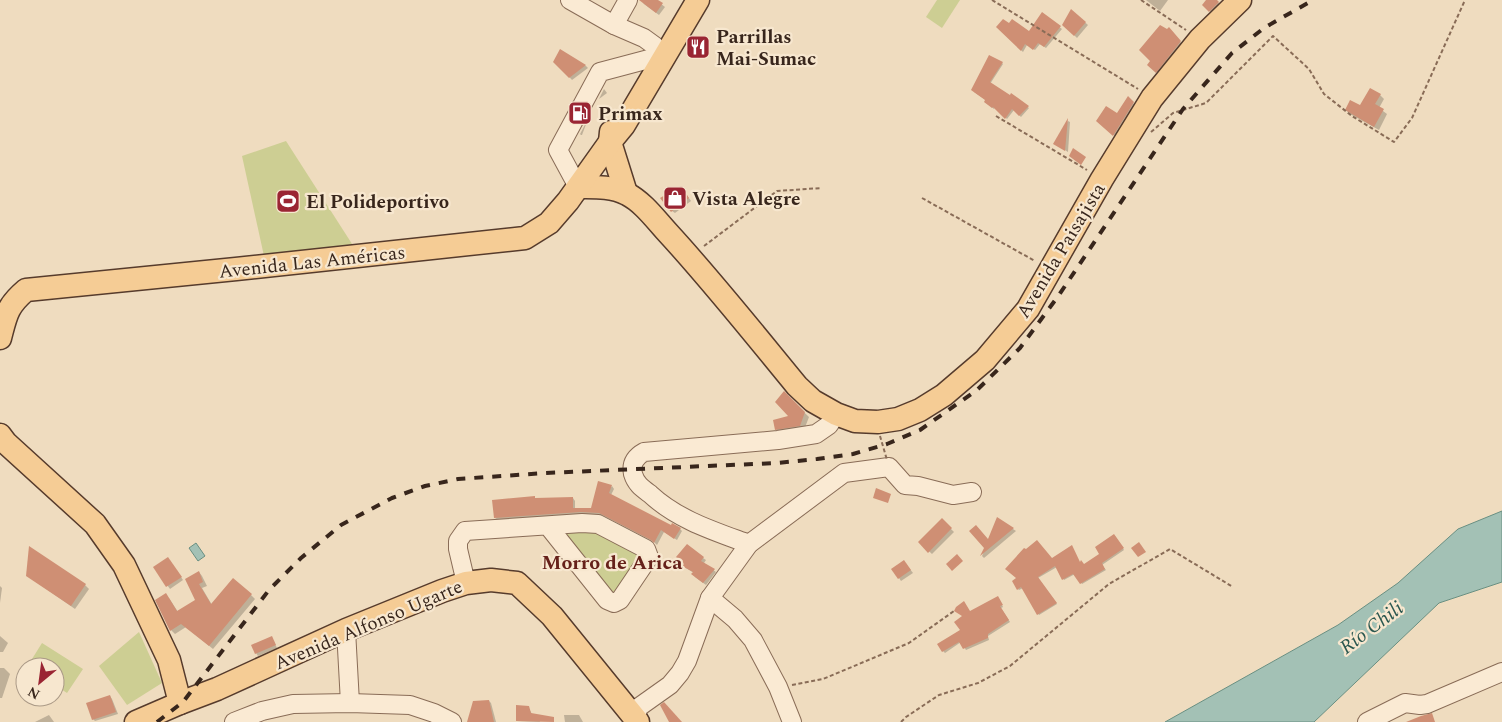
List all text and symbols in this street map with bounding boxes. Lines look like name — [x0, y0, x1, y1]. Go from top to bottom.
place label: Parrillas Mai-Sumac — [716, 23, 816, 74]
restaurant icon: Parrillas Mai-Sumac — [685, 34, 711, 60]
fuel station icon: Primax — [567, 100, 593, 126]
place label: Primax — [598, 100, 663, 129]
street label: Avenida Paisajista — [1009, 177, 1114, 324]
shop icon: Vista Alegre — [662, 185, 688, 211]
place label: Vista Alegre — [692, 185, 801, 214]
sports icon: El Polideportivo — [275, 188, 301, 214]
place label: El Polideportivo — [306, 188, 449, 217]
street label: Avenida Las Américas — [217, 238, 407, 287]
district label: Morro de Arica — [542, 548, 683, 578]
street label: Avenida Alfonso Ugarte — [270, 573, 467, 678]
water label: Río Chili — [1333, 594, 1410, 662]
north arrow — [15, 657, 65, 707]
text: N — [24, 681, 44, 705]

